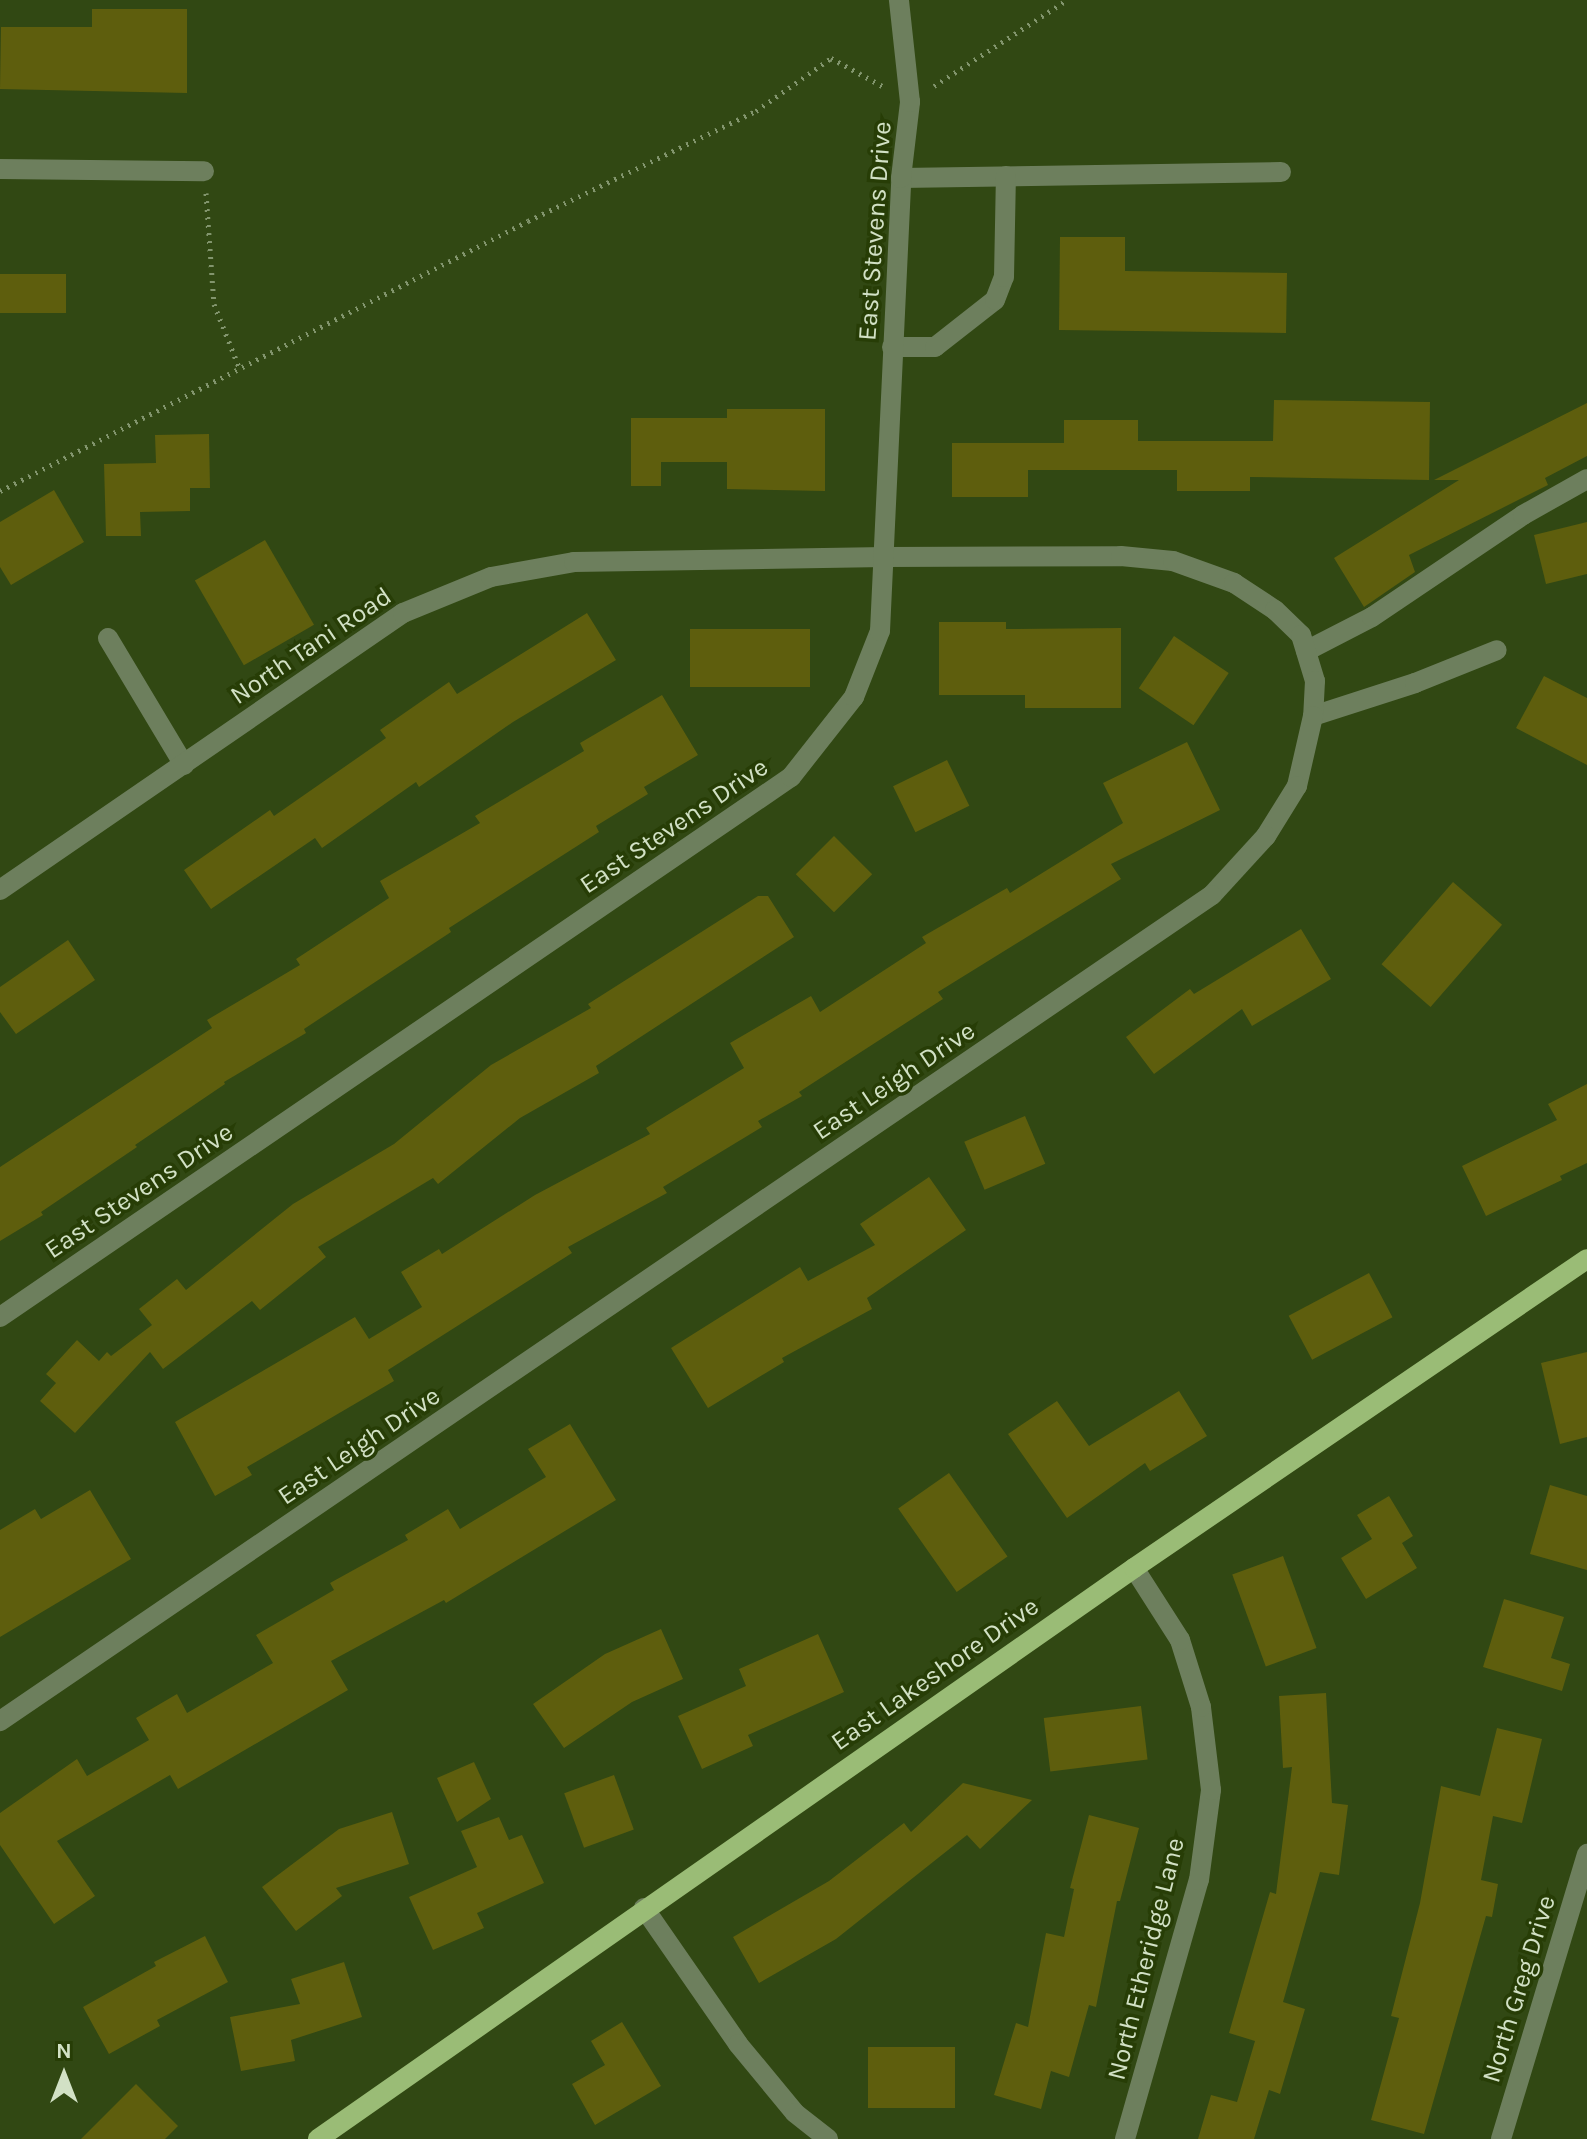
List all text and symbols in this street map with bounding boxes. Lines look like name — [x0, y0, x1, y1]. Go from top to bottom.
street label: East Stevens Drive — [852, 120, 898, 342]
street label: North Tani Road — [225, 581, 397, 711]
street label: East Stevens Drive — [574, 752, 774, 900]
street label: East Leigh Drive — [807, 1015, 981, 1147]
street label: East Stevens Drive — [39, 1117, 239, 1265]
street label: East Leigh Drive — [272, 1380, 446, 1512]
street label: East Lakeshore Drive — [825, 1591, 1045, 1757]
street label: North Etheridge Lane — [1101, 1835, 1191, 2083]
street label: North Greg Drive — [1476, 1892, 1562, 2086]
north arrow — [24, 2035, 104, 2115]
text: N — [56, 2038, 72, 2064]

